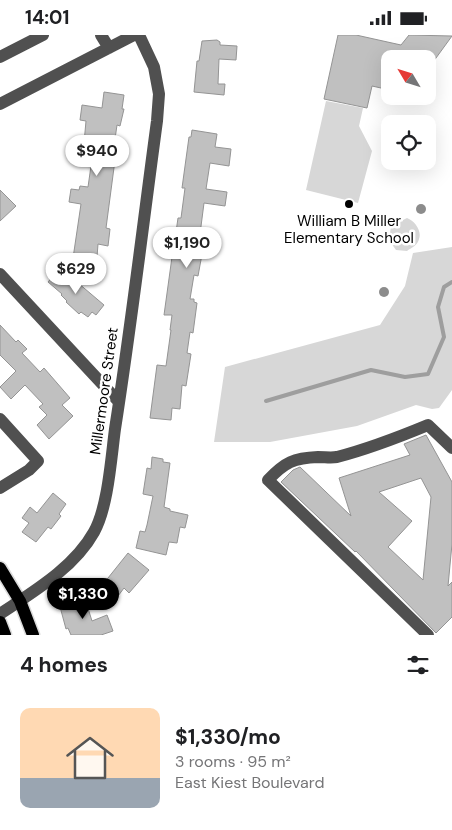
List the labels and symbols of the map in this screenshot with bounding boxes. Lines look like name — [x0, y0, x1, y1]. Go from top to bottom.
north arrow — [381, 50, 436, 105]
pin: $940 — [67, 135, 127, 177]
marker: William B Miller Elementary School — [343, 198, 355, 210]
place label: William B Miller Elementary School — [284, 211, 414, 248]
pin: $1,190 — [146, 227, 228, 269]
pin: $629 — [46, 253, 106, 295]
street label: Millermoore Street — [85, 326, 123, 456]
pin: $1,330 — [42, 577, 124, 620]

